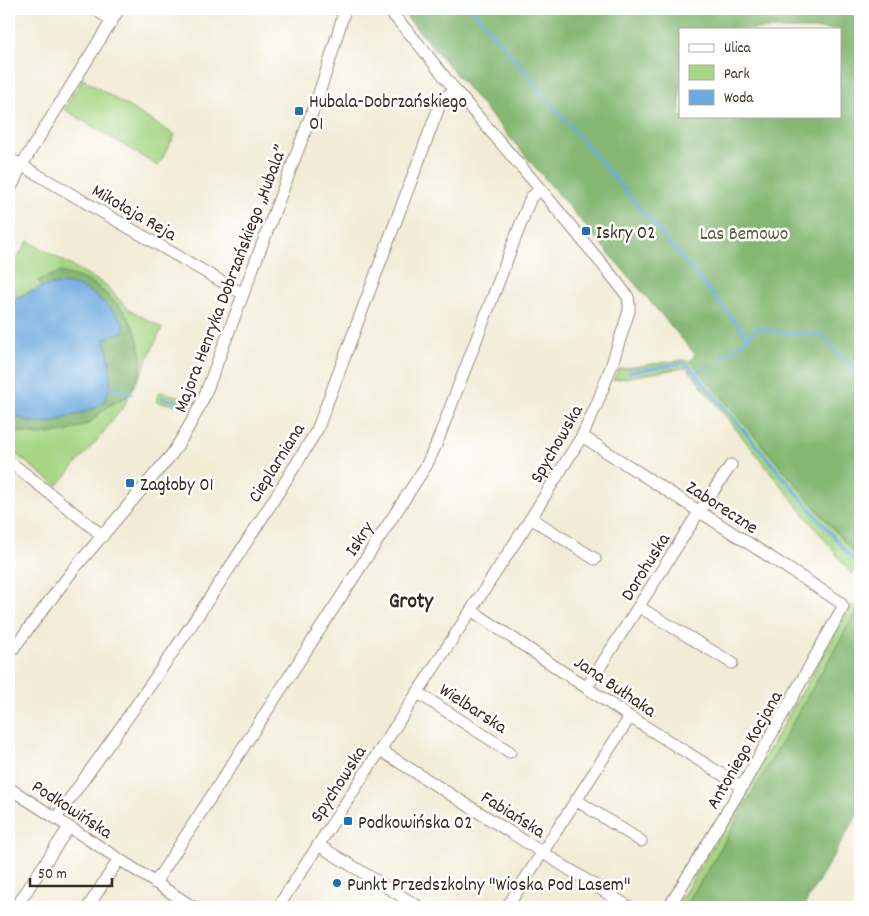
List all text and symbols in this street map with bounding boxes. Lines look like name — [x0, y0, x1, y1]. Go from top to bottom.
legend — [679, 28, 842, 118]
text: Ulica — [724, 38, 752, 60]
text: Park — [724, 64, 750, 86]
text: Woda — [724, 88, 754, 110]
place label: Hubala-Dobrzańskiego 01 — [309, 90, 467, 139]
marker: Hubala-Dobrzańskiego 01 — [293, 105, 305, 117]
street label: Majora Henryka Dobrzańskiego „Hubala” — [169, 141, 296, 417]
street label: Mikołaja Reja — [86, 179, 182, 250]
place label: Iskry 02 — [596, 221, 655, 248]
park label: Las Bemowo — [700, 222, 788, 249]
marker: Iskry 02 — [580, 225, 592, 237]
street label: Spychowska — [525, 400, 592, 489]
street label: Cieplarniana — [243, 418, 314, 509]
place label: Zagłoby 01 — [140, 473, 214, 500]
street label: Zaboreczne — [680, 475, 763, 542]
marker: Zagłoby 01 — [124, 477, 136, 489]
street label: Iskry — [340, 517, 382, 563]
street label: Dorohuska — [616, 528, 679, 607]
district label: Groty — [389, 588, 434, 618]
street label: Jana Bułhaka — [567, 650, 662, 726]
street label: Wielbarska — [433, 678, 512, 743]
street label: Antoniego Kocjana — [701, 686, 791, 815]
street label: Spychowska — [305, 740, 375, 829]
street label: Podkowińska — [25, 775, 118, 848]
street label: Fabiańska — [475, 786, 551, 847]
place label: Podkowińska 02 — [358, 811, 472, 838]
marker: Podkowińska 02 — [342, 815, 354, 827]
scale bar — [30, 856, 112, 888]
text: 50 m — [38, 864, 67, 886]
place label: Punkt Przedszkolny "Wioska Pod Lasem" — [347, 873, 631, 900]
marker: Punkt Przedszkolny "Wioska Pod Lasem" — [331, 877, 343, 889]

